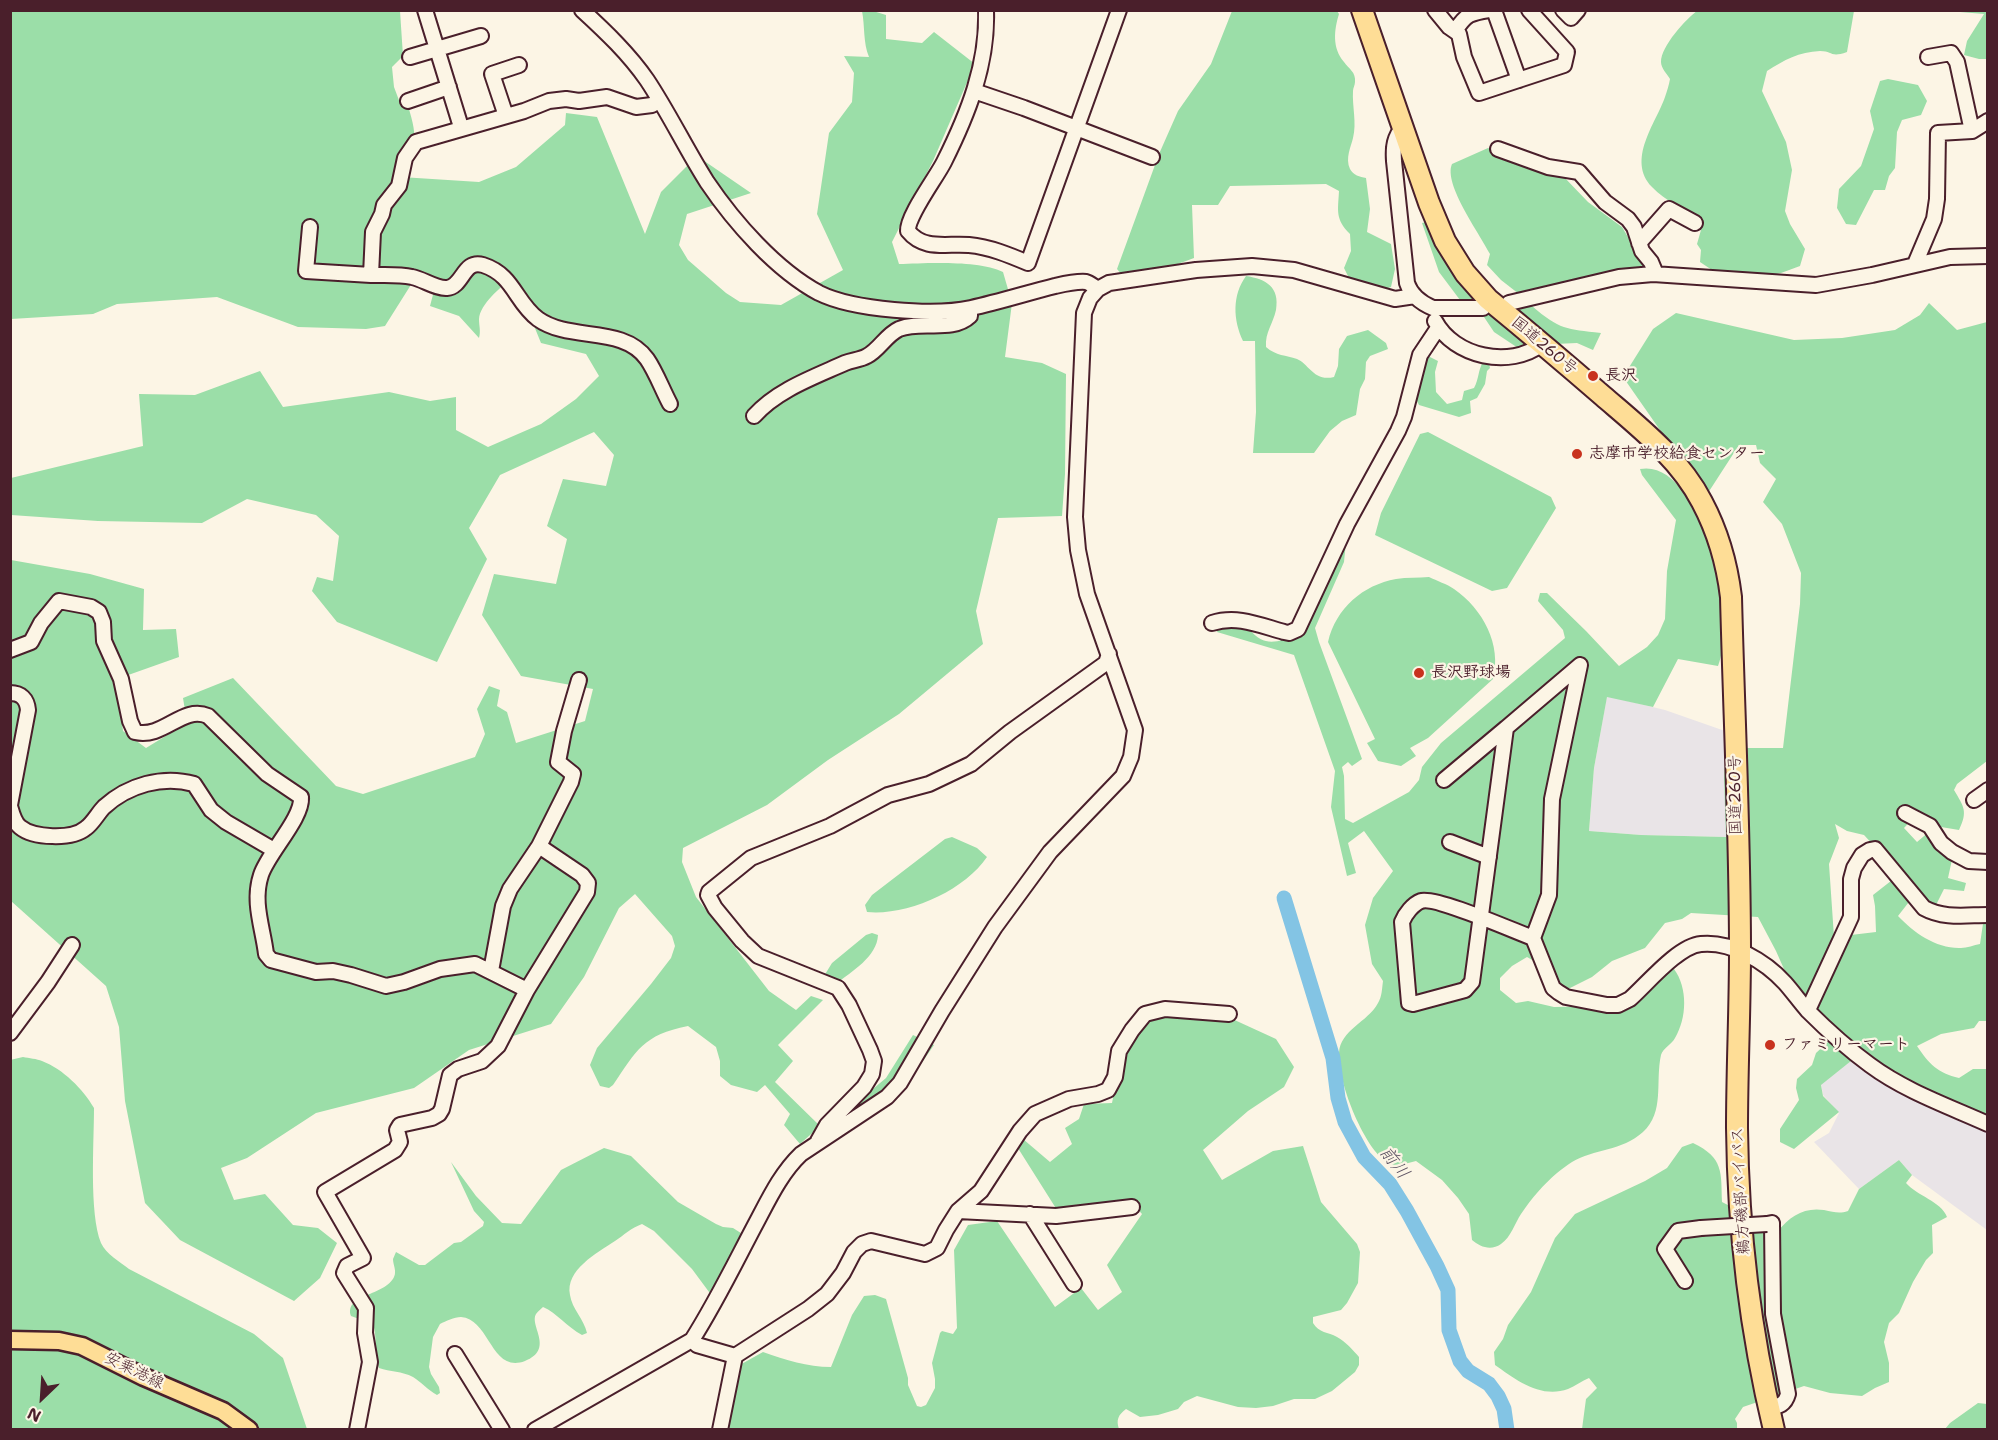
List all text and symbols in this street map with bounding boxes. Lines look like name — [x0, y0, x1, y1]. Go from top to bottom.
street label: 国道260号 — [1507, 313, 1581, 379]
place label: 長沢 — [1605, 366, 1637, 386]
marker: 長沢 — [1586, 369, 1600, 383]
place label: 志摩市学校給食センター — [1589, 444, 1765, 464]
marker: 志摩市学校給食センター — [1570, 447, 1584, 461]
place label: 長沢野球場 — [1431, 663, 1511, 683]
marker: 長沢野球場 — [1412, 666, 1426, 680]
street label: 国道260号 — [1726, 755, 1746, 835]
place label: ファミリーマート — [1782, 1035, 1910, 1055]
marker: ファミリーマート — [1763, 1038, 1777, 1052]
street label: 鵜方磯部バイパス — [1728, 1127, 1754, 1255]
water label: 前川 — [1374, 1142, 1414, 1184]
street label: 安乗港線 — [101, 1348, 167, 1394]
north arrow — [12, 1368, 72, 1428]
text: N — [24, 1403, 44, 1427]

